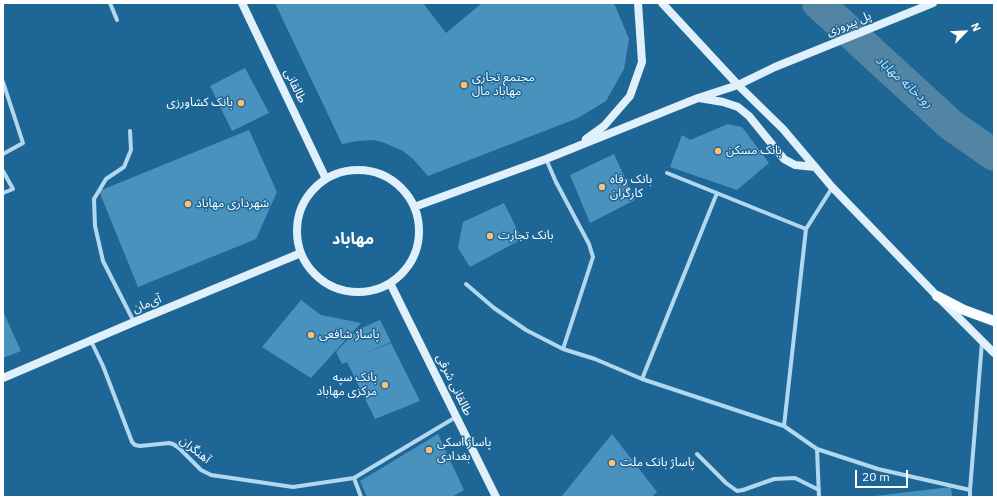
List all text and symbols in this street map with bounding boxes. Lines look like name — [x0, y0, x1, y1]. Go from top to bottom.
street label: پل پیروزی — [825, 9, 873, 39]
north arrow — [945, 12, 985, 52]
text: N — [968, 21, 984, 34]
water label: رودخانه مهاباد — [872, 52, 936, 112]
street label: طالقانی — [281, 67, 309, 105]
place label: مجتمع تجاری مهاباد مال — [472, 71, 535, 99]
marker: مجتمع تجاری مهاباد مال — [459, 80, 469, 90]
place label: بانک کشاورزی — [167, 96, 233, 110]
marker: بانک کشاورزی — [236, 98, 246, 108]
place label: بانک مسکن — [726, 144, 782, 158]
marker: بانک مسکن — [713, 146, 723, 156]
place label: بانک رفاه کارگران — [610, 173, 652, 201]
marker: بانک رفاه کارگران — [597, 182, 607, 192]
place label: شهرداری مهاباد — [196, 197, 269, 211]
marker: شهرداری مهاباد — [183, 199, 193, 209]
district label: مهاباد — [332, 229, 374, 249]
place label: بانک تجارت — [498, 229, 554, 243]
marker: بانک تجارت — [485, 231, 495, 241]
street label: آی‌مان — [130, 292, 164, 316]
place label: پاساژ شافعی — [319, 328, 380, 342]
marker: پاساژ شافعی — [306, 330, 316, 340]
street label: طالقانی شرقی — [433, 352, 475, 418]
place label: بانک سپه مرکزی مهاباد — [316, 371, 377, 399]
marker: بانک سپه مرکزی مهاباد — [380, 380, 390, 390]
street label: آهنگران — [177, 433, 213, 467]
place label: پاساژ اسکی بغدادی — [437, 436, 491, 464]
marker: پاساژ اسکی بغدادی — [424, 445, 434, 455]
place label: پاساژ بانک ملت — [620, 456, 695, 470]
marker: پاساژ بانک ملت — [607, 458, 617, 468]
scale bar — [857, 462, 910, 488]
text: 20 m — [862, 469, 890, 484]

